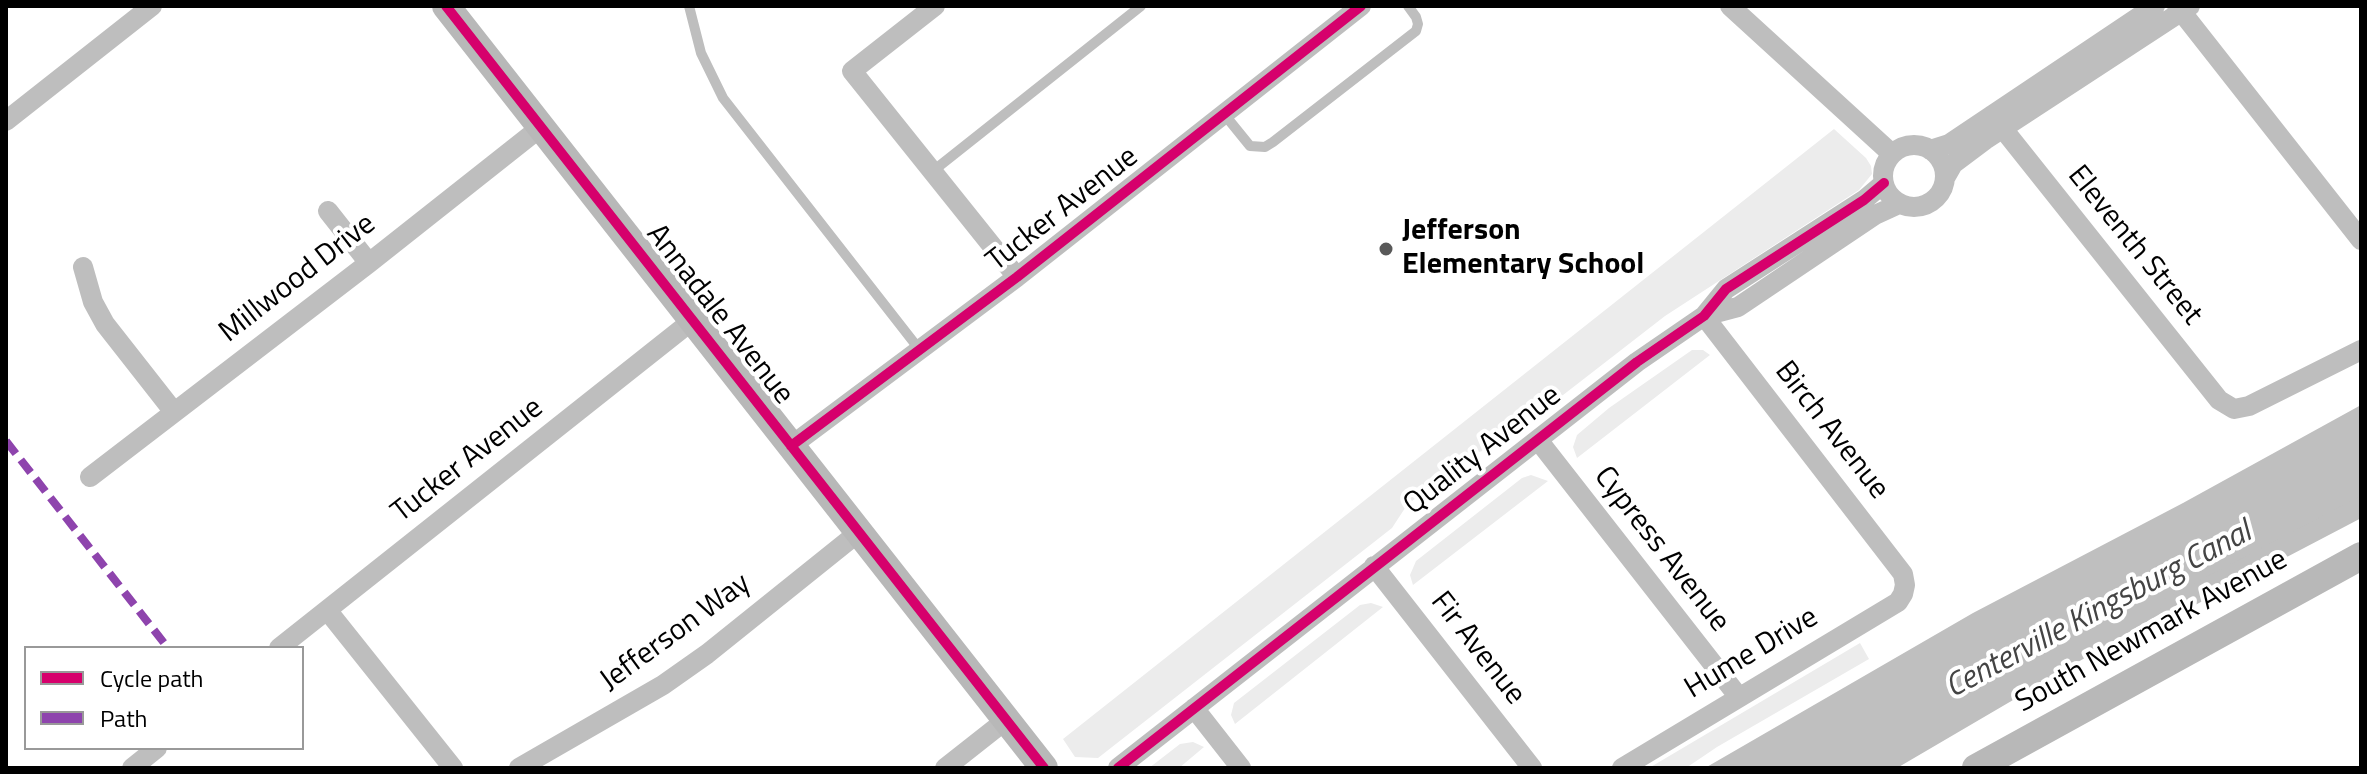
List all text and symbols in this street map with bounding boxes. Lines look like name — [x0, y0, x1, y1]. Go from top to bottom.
street label: Tucker Avenue — [980, 140, 1146, 280]
street label: Eleventh Street — [2059, 159, 2209, 333]
street label: Millwood Drive — [213, 207, 383, 351]
place label: Jefferson Elementary School — [1402, 214, 1644, 284]
street label: Annadale Avenue — [638, 218, 800, 412]
marker: Jefferson Elementary School — [1377, 240, 1395, 258]
street label: Birch Avenue — [1766, 355, 1896, 507]
street label: Quality Avenue — [1397, 378, 1569, 524]
street label: Tucker Avenue — [385, 391, 551, 531]
street label: Cypress Avenue — [1585, 460, 1737, 640]
water label: Centerville Kingsburg Canal — [1940, 514, 2258, 708]
street label: South Newmark Avenue — [2010, 542, 2294, 722]
street label: Jefferson Way — [594, 566, 758, 700]
street label: Fir Avenue — [1422, 585, 1532, 713]
street label: Hume Drive — [1679, 600, 1825, 708]
legend — [24, 646, 304, 750]
text: Cycle path — [100, 660, 203, 696]
text: Path — [100, 700, 147, 736]

